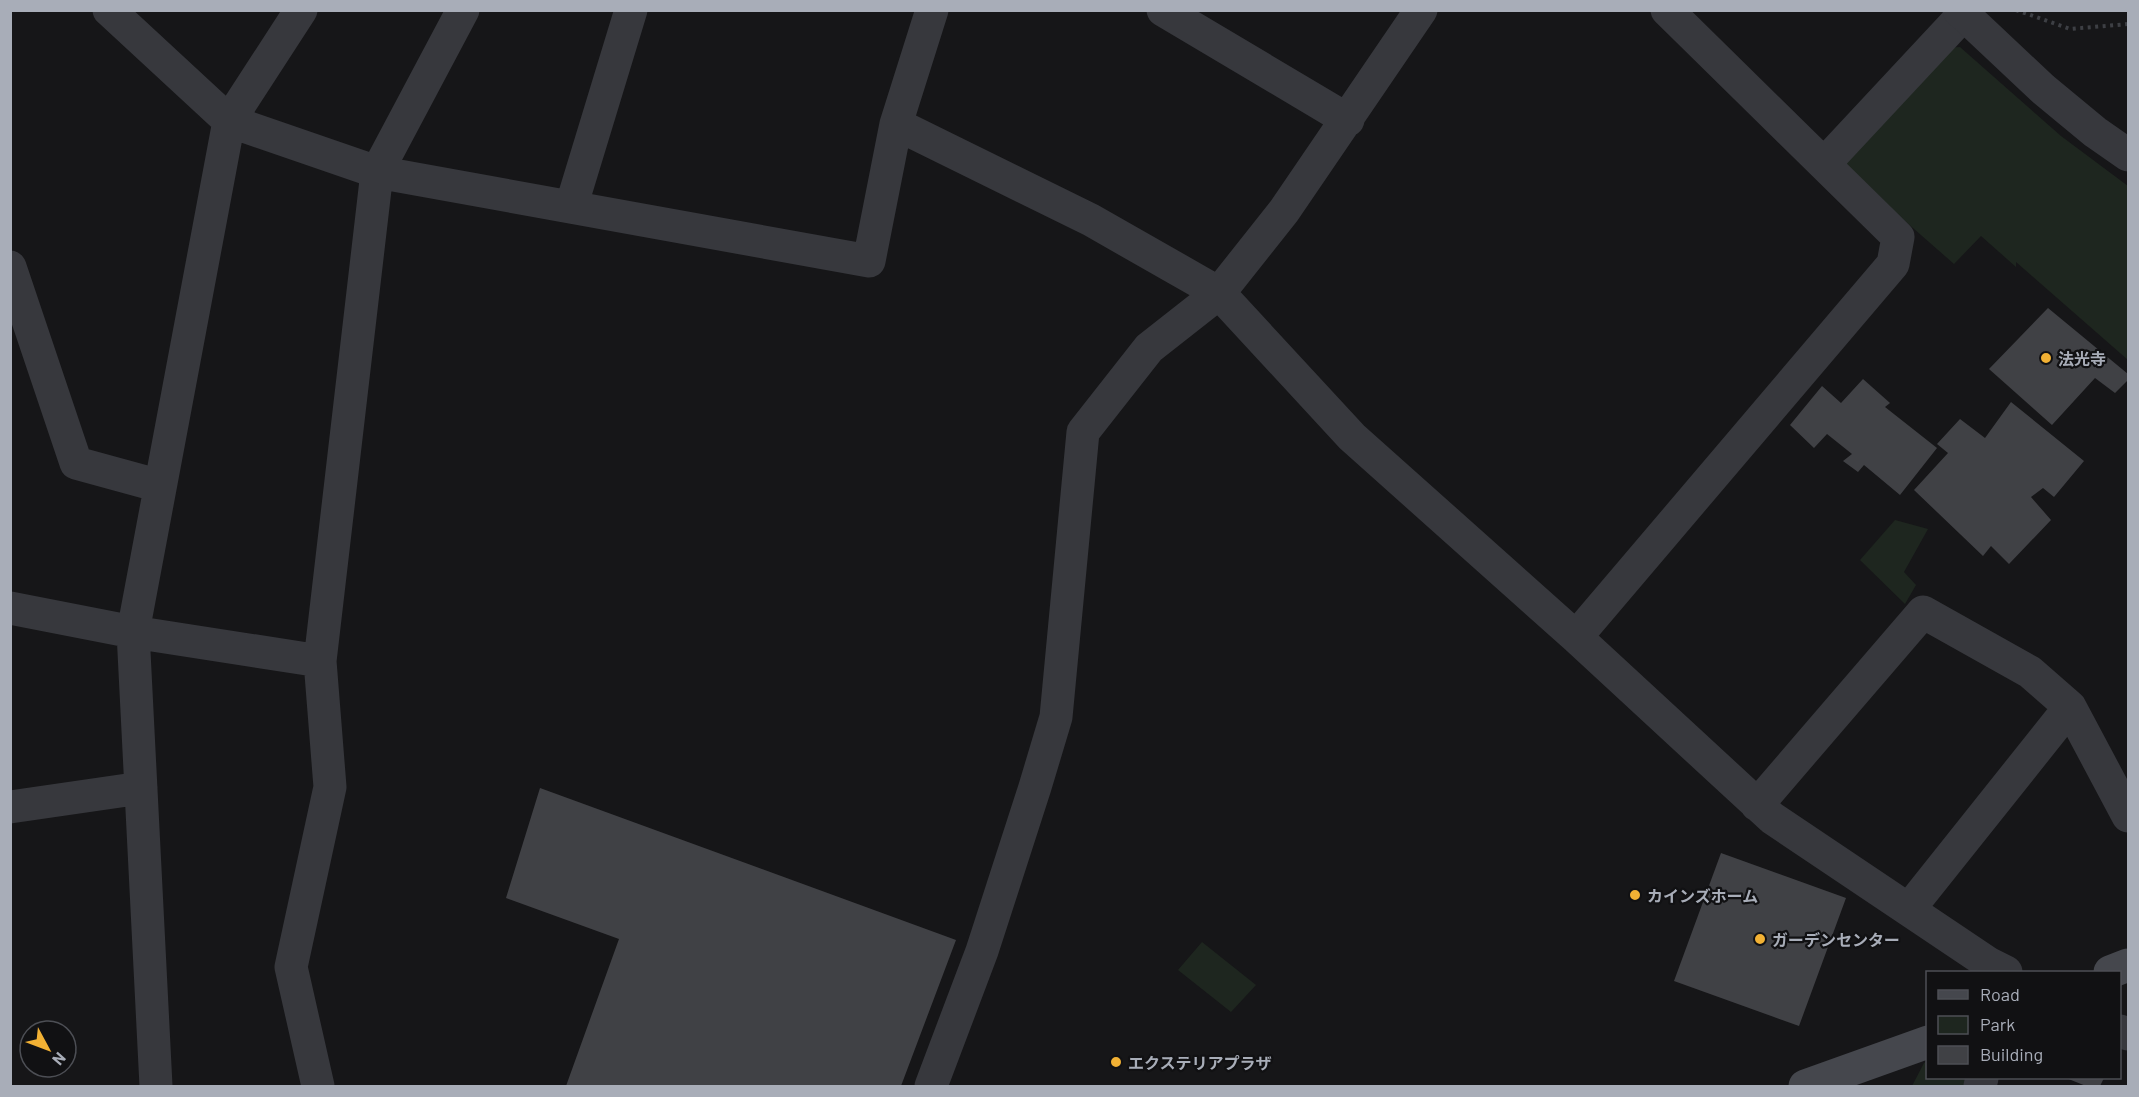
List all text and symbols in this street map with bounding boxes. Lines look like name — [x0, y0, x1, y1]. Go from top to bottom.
place label: 法光寺 — [2058, 349, 2106, 368]
marker: 法光寺 — [2039, 351, 2053, 365]
place label: カインズホーム — [1647, 886, 1758, 905]
marker: カインズホーム — [1628, 888, 1642, 902]
place label: ガーデンセンター — [1772, 930, 1900, 949]
marker: ガーデンセンター — [1753, 932, 1767, 946]
legend — [1926, 971, 2121, 1079]
text: Road — [1980, 983, 2020, 1005]
text: Park — [1980, 1013, 2015, 1035]
north arrow — [18, 1019, 78, 1079]
text: Building — [1980, 1043, 2043, 1065]
text: N — [49, 1049, 70, 1069]
place label: エクステリアプラザ — [1128, 1053, 1272, 1072]
marker: エクステリアプラザ — [1109, 1055, 1123, 1069]

